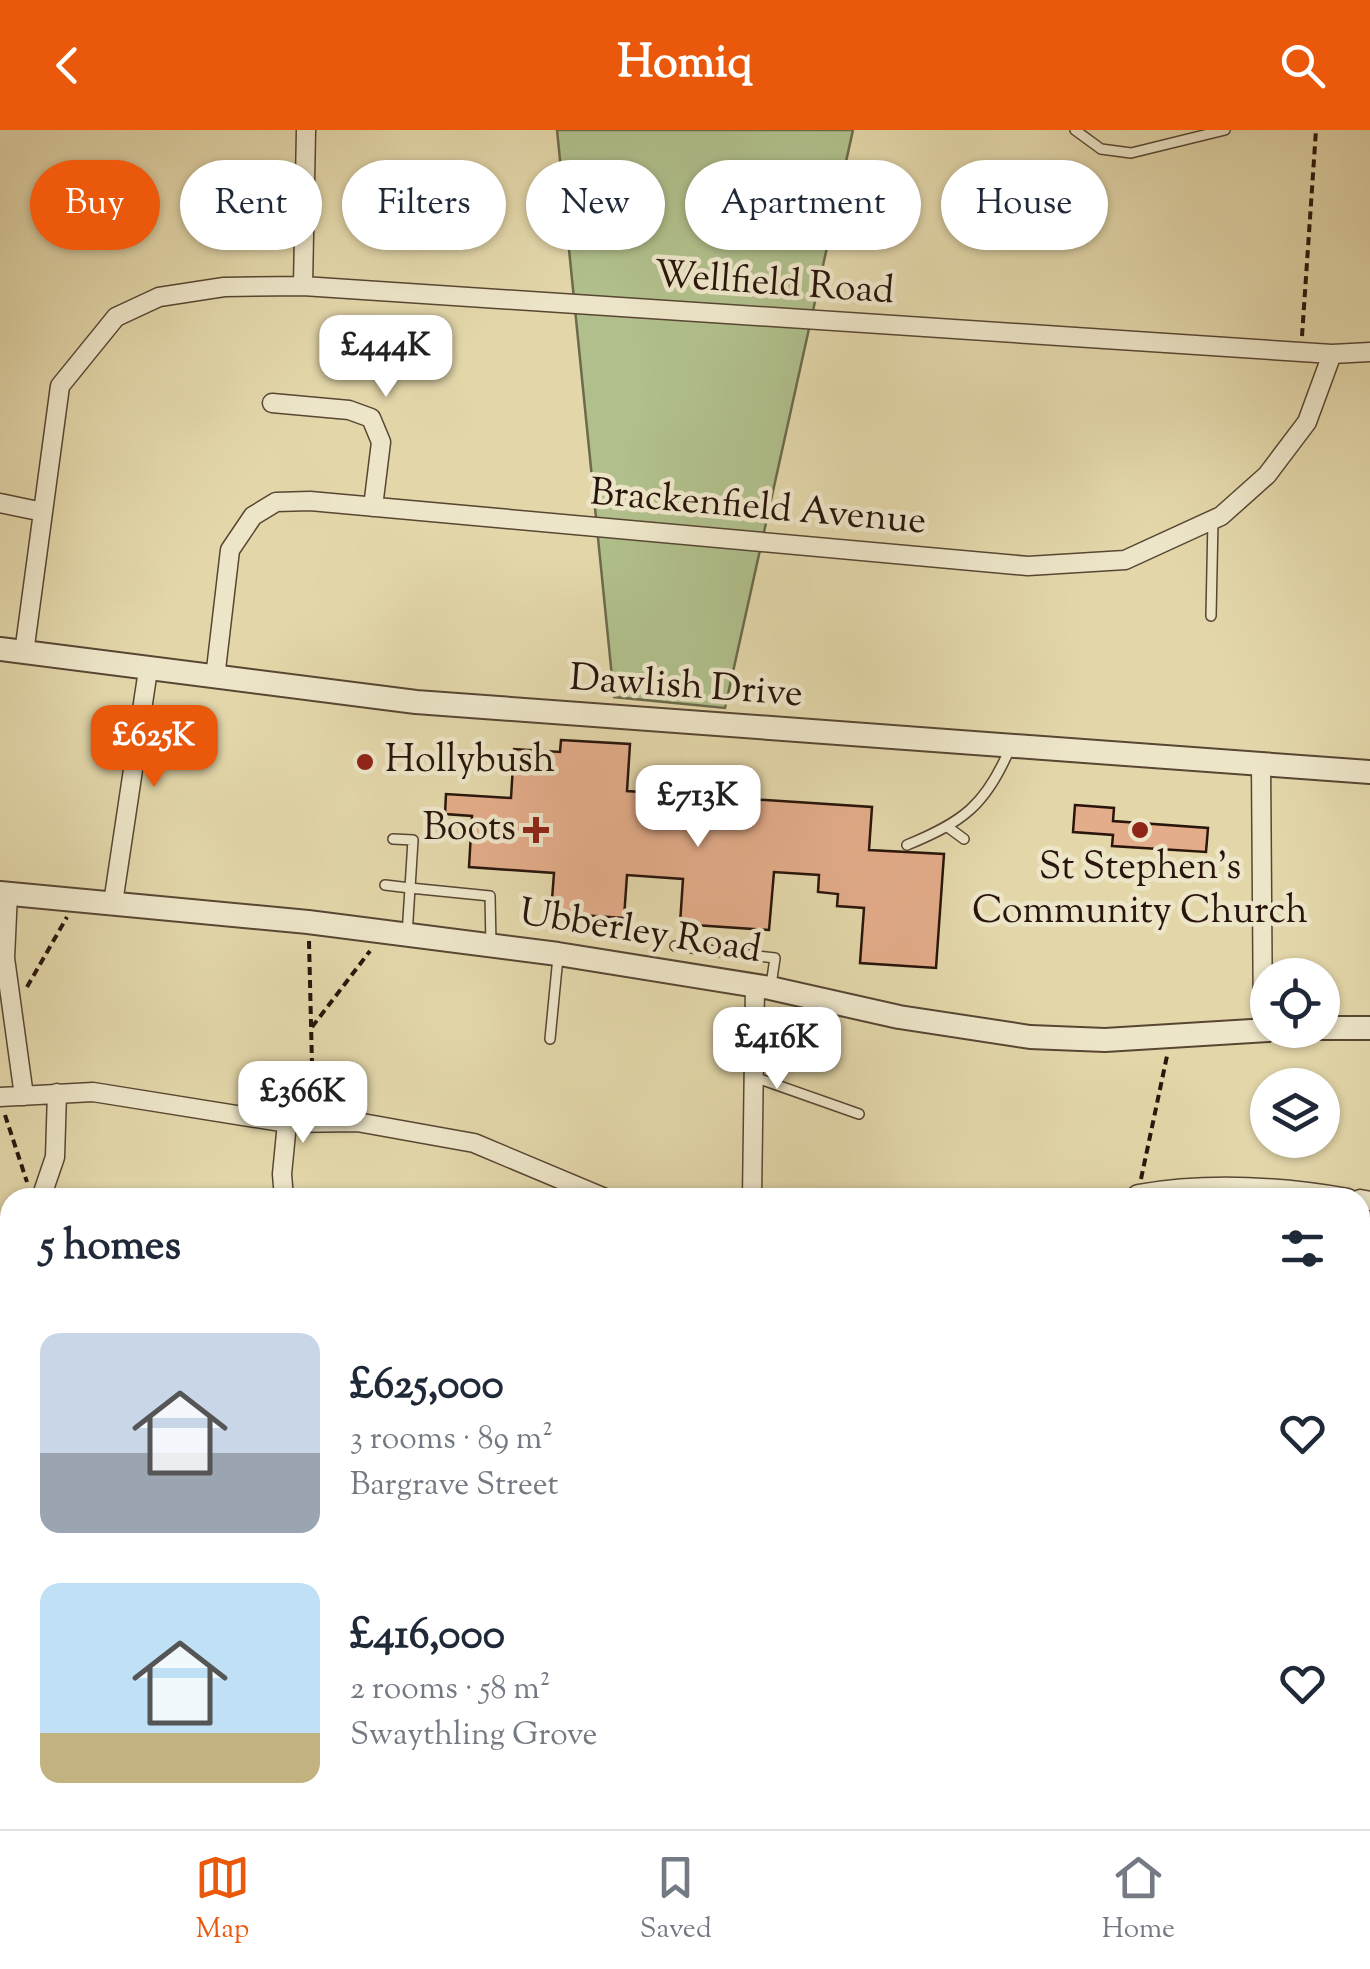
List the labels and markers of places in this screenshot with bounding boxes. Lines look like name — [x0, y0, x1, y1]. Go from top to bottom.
pin: £444K — [316, 315, 456, 400]
pin: £625K — [84, 705, 224, 790]
place label: Hollybush — [385, 735, 555, 789]
marker: Hollybush — [354, 751, 376, 773]
pin: £713K — [628, 765, 768, 850]
place label: Boots — [423, 803, 516, 857]
marker: Boots — [525, 819, 547, 841]
marker: St Stephen's Community Church — [1129, 819, 1151, 841]
place label: St Stephen's Community Church — [972, 842, 1308, 940]
pin: £416K — [707, 1007, 847, 1092]
pin: £366K — [233, 1061, 373, 1146]

